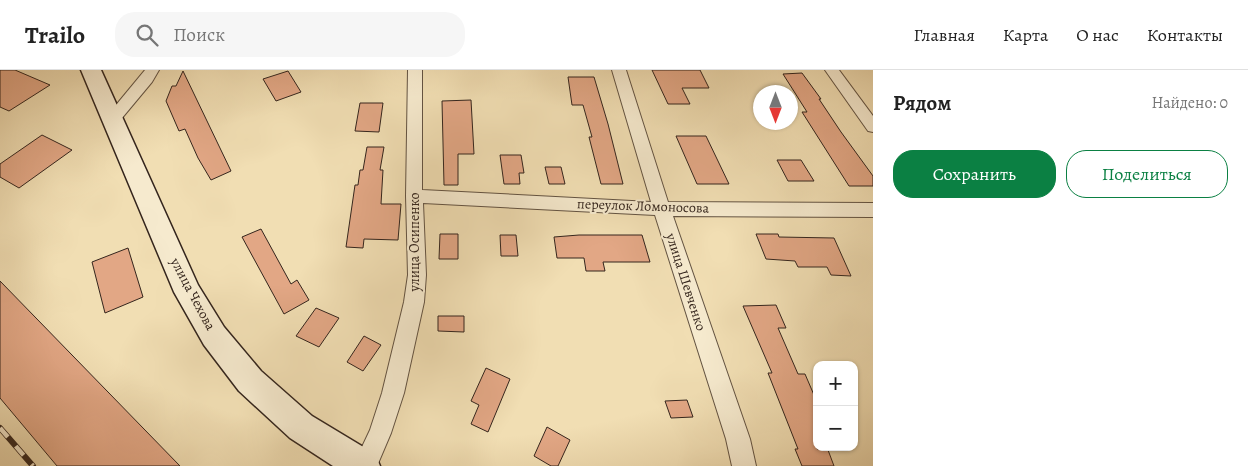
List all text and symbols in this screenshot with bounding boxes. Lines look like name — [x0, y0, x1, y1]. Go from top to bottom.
search box — [115, 12, 465, 57]
text: Trailo — [25, 19, 85, 51]
icon: search — [133, 21, 161, 49]
text: Поиск — [173, 22, 225, 48]
text: Главная — [914, 23, 975, 47]
text: Карта — [1003, 23, 1048, 47]
text: О нас — [1076, 23, 1119, 47]
text: Контакты — [1147, 23, 1223, 47]
north arrow — [753, 85, 798, 130]
text: Рядом — [893, 89, 951, 117]
text: Найдено: 0 — [1151, 92, 1228, 114]
button: Сохранить — [893, 150, 1056, 198]
button: Поделиться — [1066, 150, 1228, 198]
street label: улица Осипенко — [405, 192, 424, 293]
street label: переулок Ломоносова — [577, 194, 710, 218]
street label: улица Шевченко — [661, 230, 711, 333]
street label: улица Чехова — [165, 254, 220, 334]
map controls — [813, 361, 858, 451]
button: + — [813, 361, 858, 406]
button: − — [813, 406, 858, 451]

